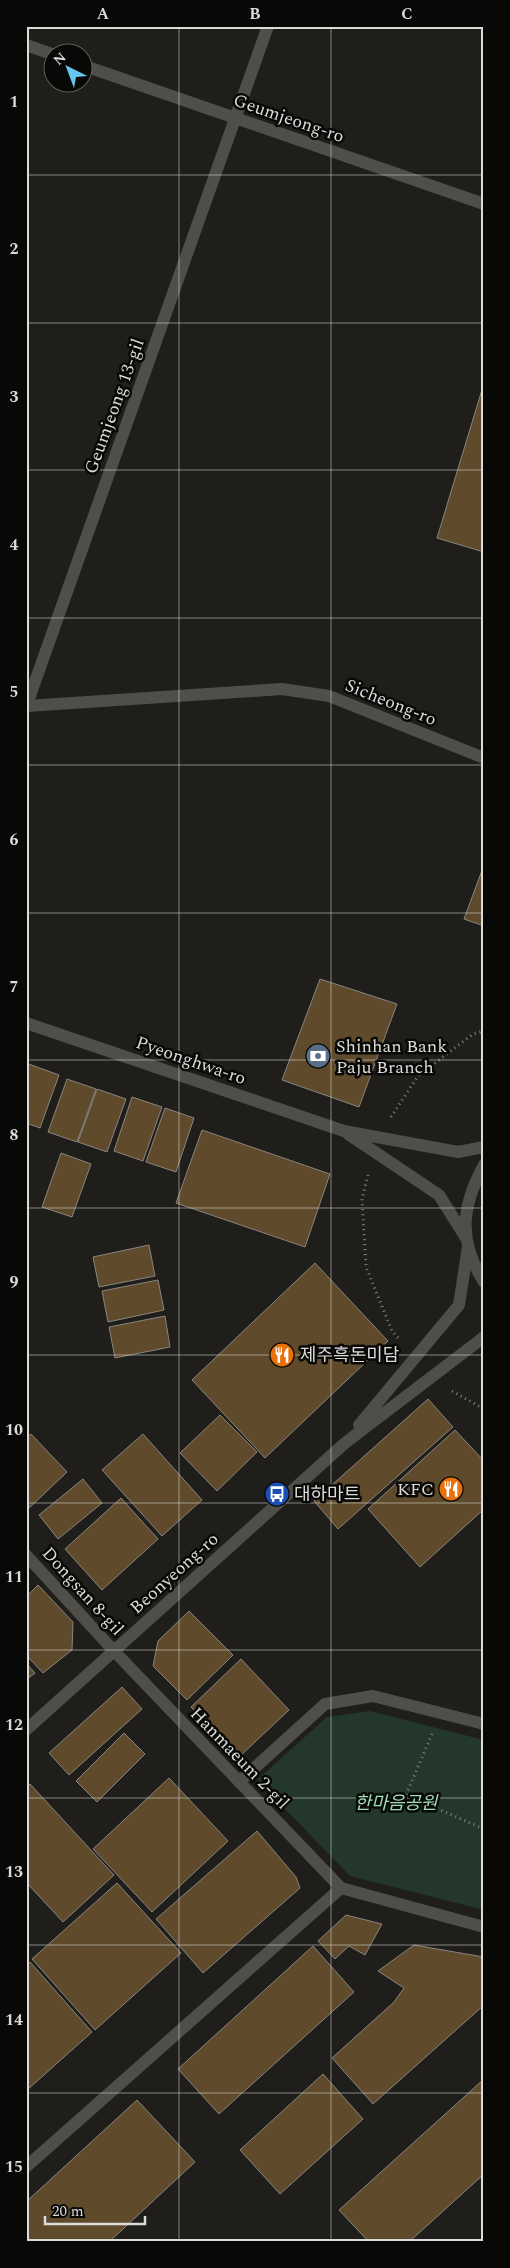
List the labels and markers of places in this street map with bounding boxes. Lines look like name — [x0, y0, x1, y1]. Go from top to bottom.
place label: Shinhan Bank Paju Branch — [336, 1033, 447, 1081]
bank icon: Shinhan Bank Paju Branch — [305, 1043, 331, 1069]
restaurant icon: 제주흑돈미담 — [269, 1342, 295, 1368]
place label: 제주흑돈미담 — [300, 1342, 399, 1369]
place label: KFC — [397, 1476, 434, 1503]
restaurant icon: KFC — [438, 1476, 464, 1502]
bus stop icon: 대하마트 — [264, 1481, 290, 1507]
place label: 대하마트 — [294, 1481, 360, 1508]

